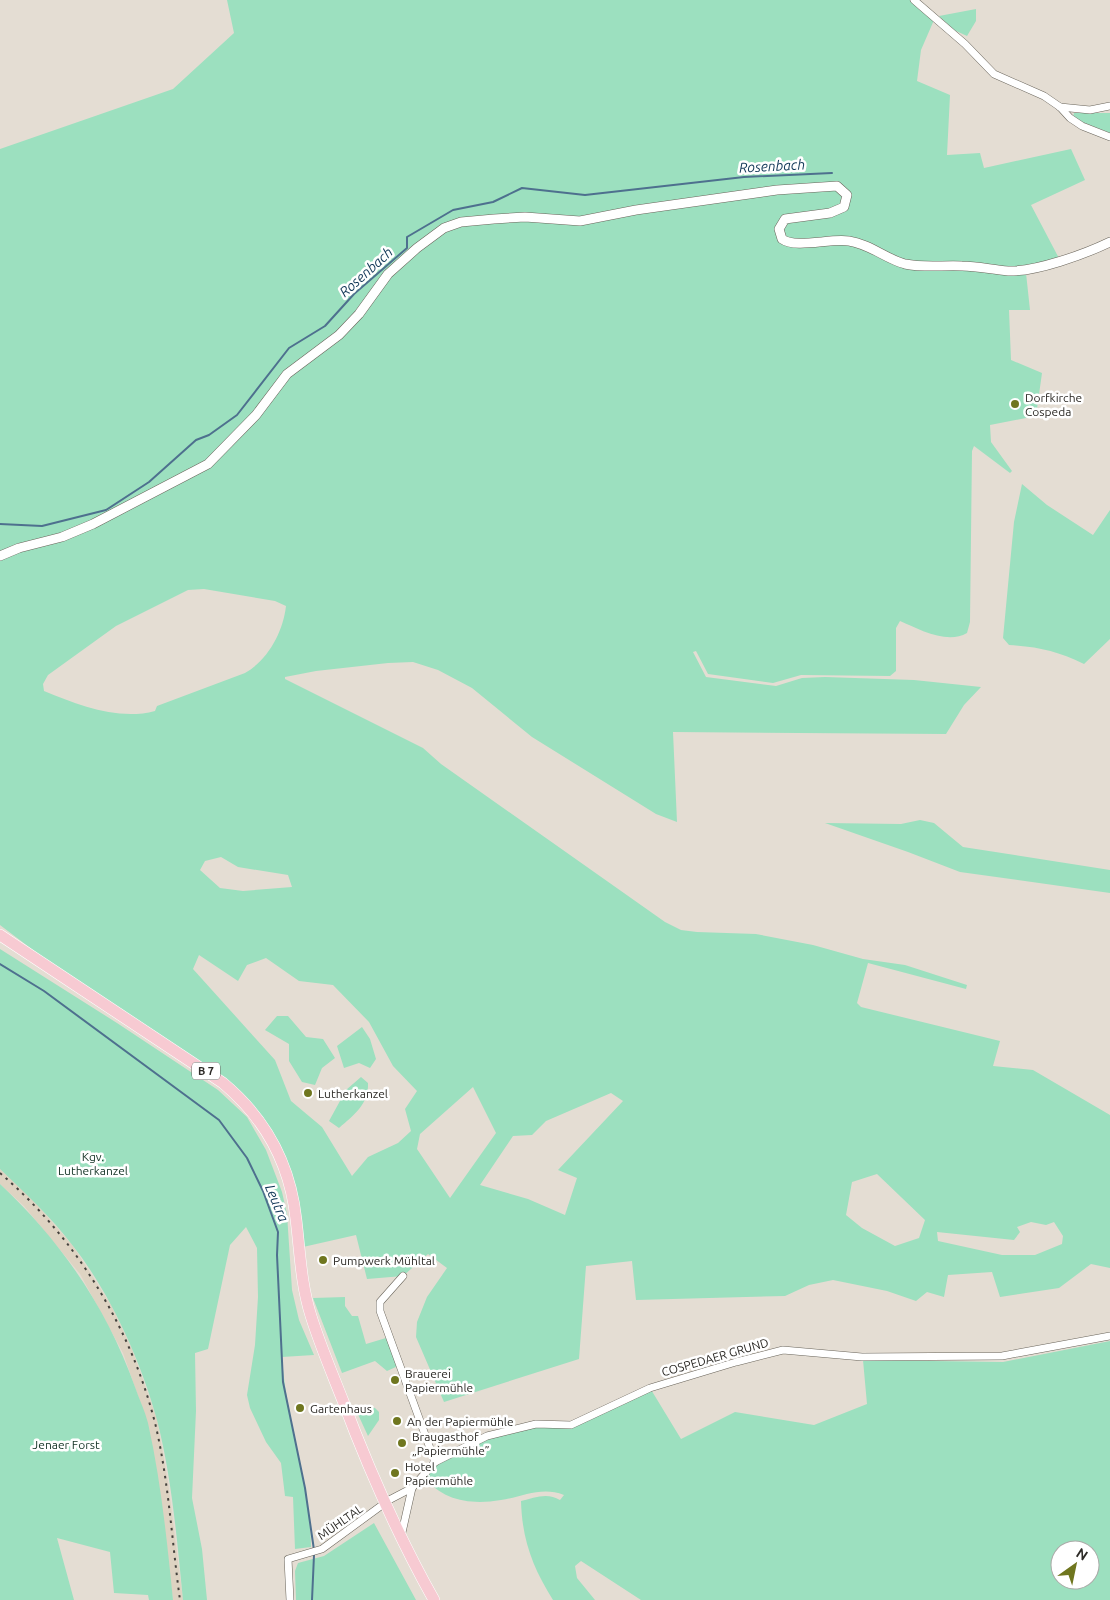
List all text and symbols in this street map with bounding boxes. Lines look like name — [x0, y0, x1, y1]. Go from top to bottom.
water label: Rosenbach — [739, 156, 805, 176]
water label: Rosenbach — [336, 244, 396, 300]
place label: Dorfkirche Cospeda — [1025, 391, 1082, 418]
marker: Dorfkirche Cospeda — [1009, 398, 1021, 410]
road number: B 7 — [192, 1062, 220, 1080]
marker: Lutherkanzel — [302, 1087, 314, 1099]
place label: Lutherkanzel — [318, 1087, 388, 1100]
park label: Kgv. Lutherkanzel — [58, 1150, 128, 1177]
water label: Leutra — [262, 1182, 292, 1225]
marker: Pumpwerk Mühltal — [317, 1254, 329, 1266]
place label: Pumpwerk Mühltal — [333, 1254, 435, 1267]
street label: COSPEDAER GRUND — [660, 1336, 770, 1378]
place label: Brauerei Papiermühle — [405, 1367, 473, 1394]
marker: Brauerei Papiermühle — [389, 1374, 401, 1386]
marker: Gartenhaus — [294, 1402, 306, 1414]
place label: Gartenhaus — [310, 1402, 372, 1415]
marker: An der Papiermühle — [391, 1415, 403, 1427]
place label: An der Papiermühle — [407, 1415, 514, 1428]
place label: Braugasthof „Papiermühle” — [412, 1430, 490, 1457]
marker: Braugasthof „Papiermühle” — [396, 1437, 408, 1449]
park label: Jenaer Forst — [32, 1438, 100, 1451]
place label: Hotel Papiermühle — [405, 1460, 473, 1487]
marker: Hotel Papiermühle — [389, 1467, 401, 1479]
street label: MÜHLTAL — [315, 1502, 365, 1542]
north arrow — [1050, 1540, 1100, 1590]
text: N — [1073, 1545, 1091, 1564]

